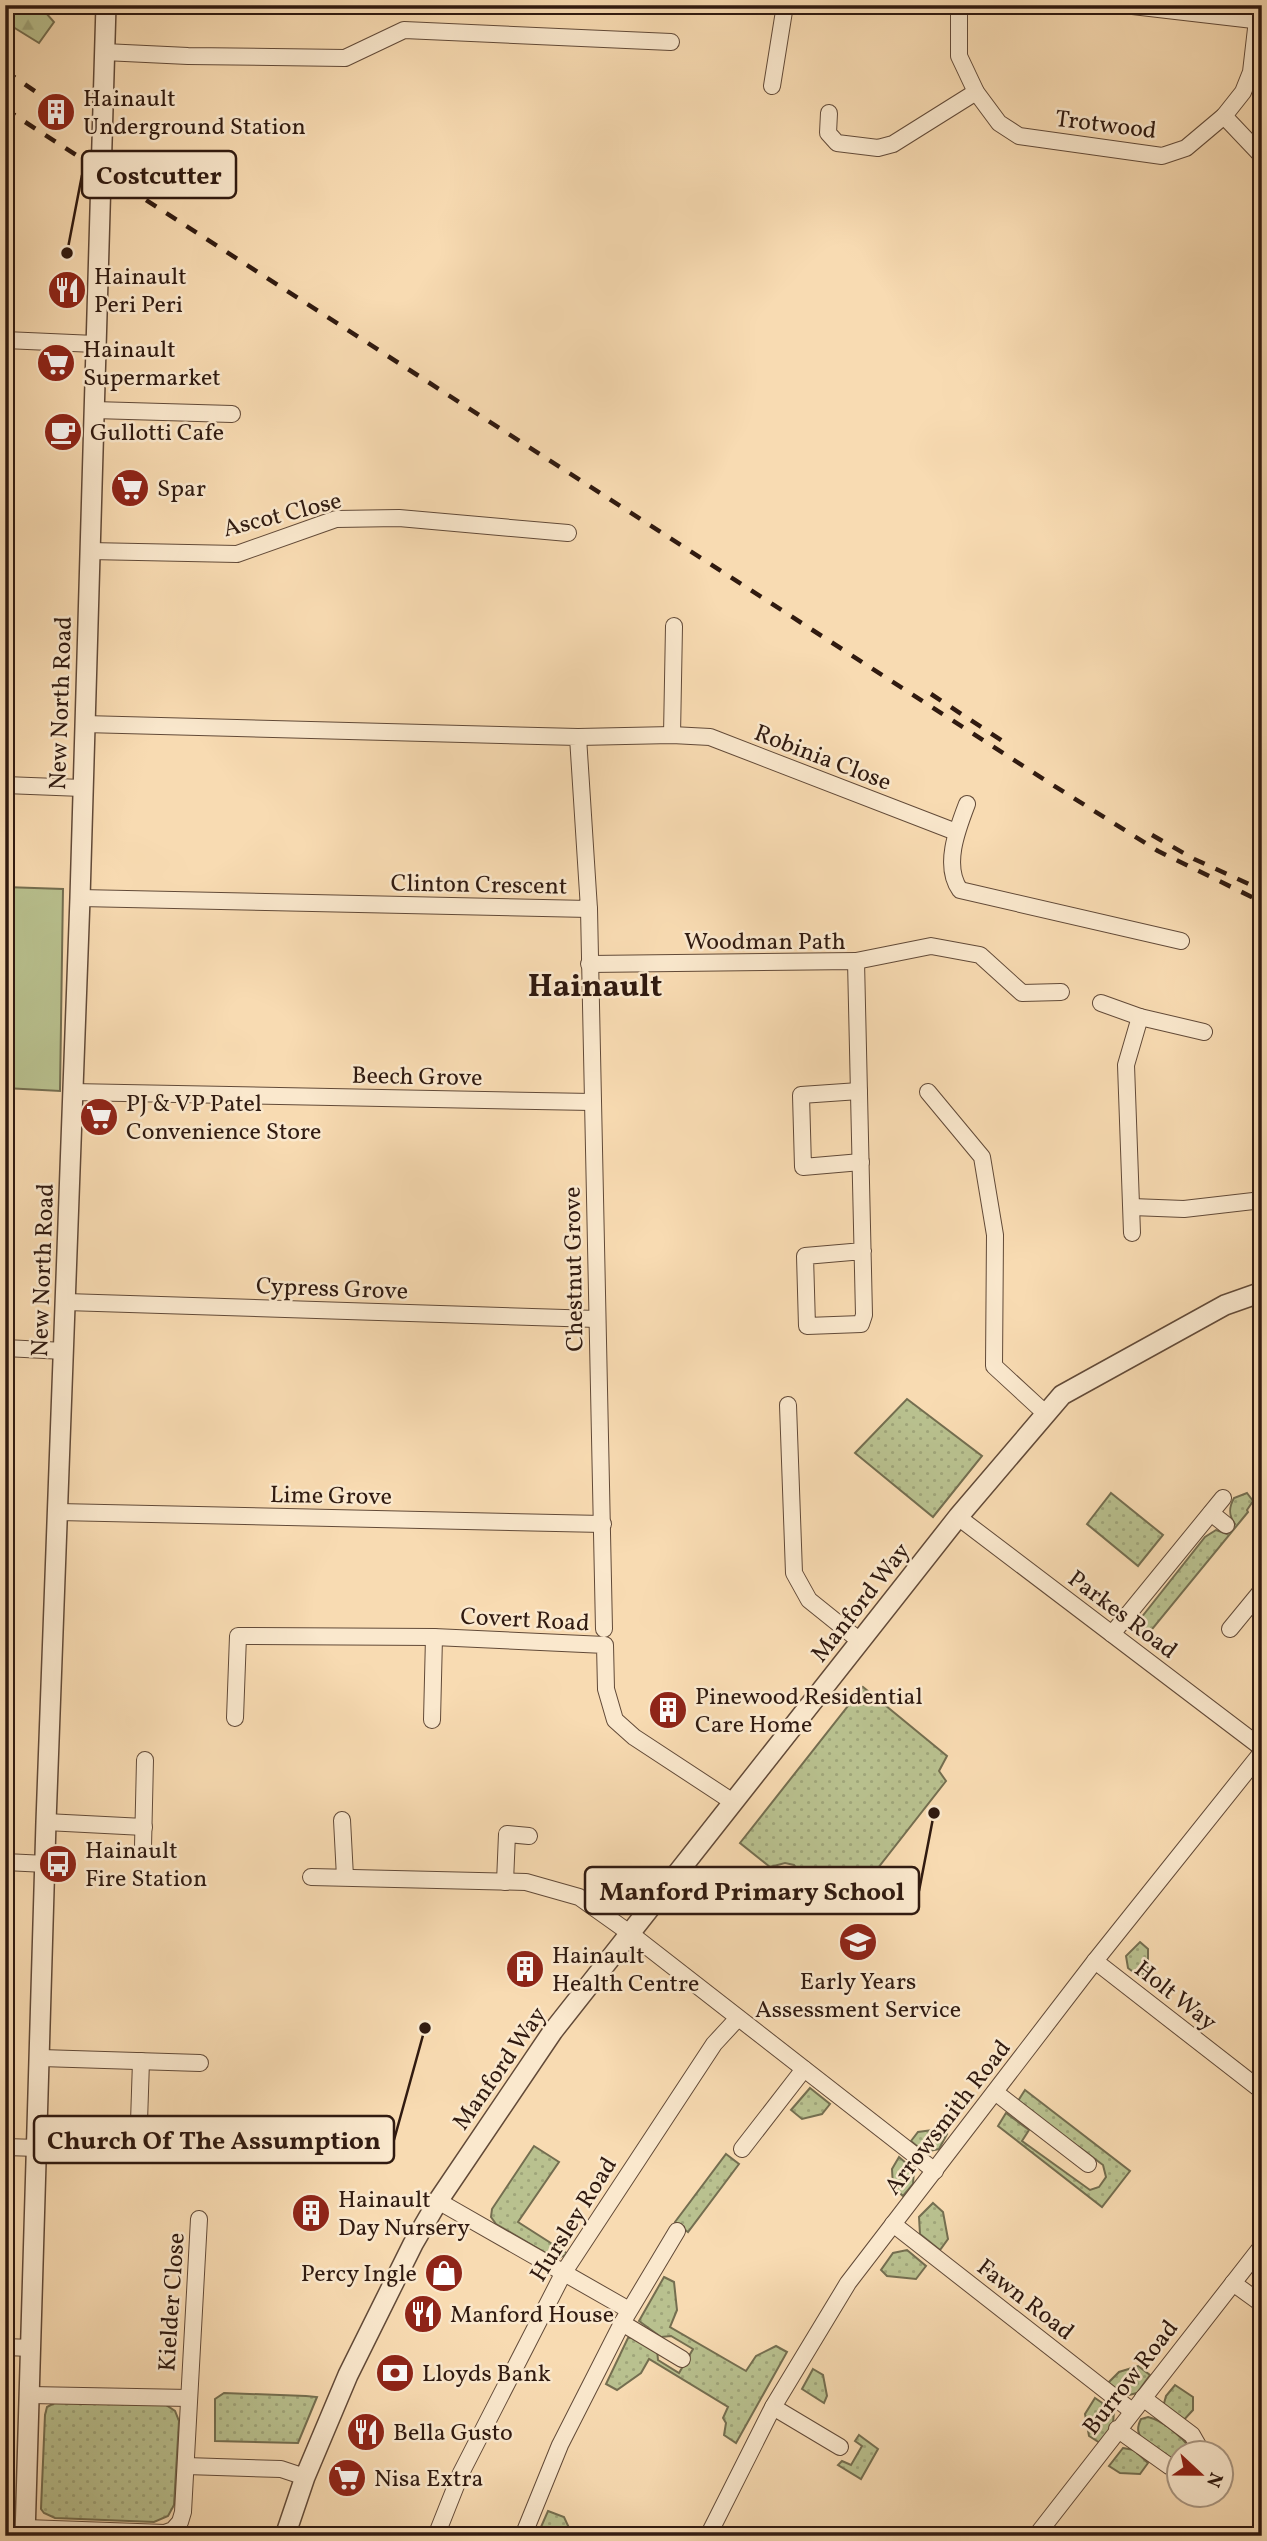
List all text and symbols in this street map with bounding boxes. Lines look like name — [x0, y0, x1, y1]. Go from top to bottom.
place label: Hainault Underground Station — [83, 83, 306, 145]
building icon: Hainault Underground Station — [35, 91, 77, 133]
street label: Trotwood — [1053, 103, 1158, 149]
callout: Costcutter — [82, 151, 236, 198]
text: Costcutter — [96, 159, 222, 195]
place label: Hainault Peri Peri — [94, 261, 187, 323]
restaurant icon: Hainault Peri Peri — [46, 269, 88, 311]
place label: Hainault Supermarket — [83, 334, 221, 396]
supermarket icon: Hainault Supermarket — [35, 342, 77, 384]
cafe icon: Gullotti Cafe — [42, 411, 84, 453]
place label: Gullotti Cafe — [90, 417, 224, 451]
supermarket icon: Spar — [109, 467, 151, 509]
place label: Spar — [157, 473, 206, 507]
street label: Ascot Close — [220, 485, 345, 547]
street label: New North Road — [42, 616, 82, 791]
street label: Robinia Close — [749, 717, 896, 801]
street label: Clinton Crescent — [390, 867, 568, 905]
street label: Woodman Path — [684, 926, 846, 960]
district label: Hainault — [528, 966, 662, 1010]
street label: Beech Grove — [351, 1060, 483, 1096]
place label: PJ & VP Patel Convenience Store — [126, 1088, 321, 1150]
supermarket icon: PJ & VP Patel Convenience Store — [78, 1096, 120, 1138]
street label: New North Road — [24, 1183, 64, 1358]
street label: Chestnut Grove — [557, 1186, 593, 1352]
street label: Cypress Grove — [255, 1270, 409, 1310]
street label: Lime Grove — [270, 1479, 392, 1515]
street label: Manford Way — [804, 1536, 919, 1670]
street label: Parkes Road — [1060, 1563, 1184, 1668]
street label: Covert Road — [459, 1601, 590, 1641]
place label: Pinewood Residential Care Home — [695, 1681, 923, 1743]
building icon: Pinewood Residential Care Home — [647, 1689, 689, 1731]
place label: Hainault Fire Station — [85, 1835, 207, 1897]
bus stop icon: Hainault Fire Station — [37, 1843, 79, 1885]
callout: Manford Primary School — [585, 1867, 919, 1914]
text: Manford Primary School — [599, 1875, 905, 1911]
school or university icon: Early Years Assessment Service — [837, 1921, 879, 1963]
place label: Hainault Health Centre — [552, 1940, 699, 2002]
building icon: Hainault Health Centre — [504, 1948, 546, 1990]
street label: Holt Way — [1126, 1953, 1223, 2040]
place label: Early Years Assessment Service — [755, 1966, 961, 2028]
street label: Manford Way — [445, 2000, 556, 2138]
street label: Arrowsmith Road — [877, 2033, 1020, 2203]
callout: Church Of The Assumption — [34, 2116, 394, 2163]
text: Church Of The Assumption — [47, 2124, 381, 2160]
street label: Hursley Road — [523, 2151, 627, 2289]
place label: Hainault Day Nursery — [338, 2184, 470, 2246]
building icon: Hainault Day Nursery — [290, 2192, 332, 2234]
street label: Kielder Close — [151, 2232, 195, 2373]
shop icon: Percy Ingle — [423, 2252, 465, 2294]
street label: Fawn Road — [969, 2252, 1081, 2349]
place label: Percy Ingle — [301, 2258, 417, 2292]
restaurant icon: Manford House — [402, 2293, 444, 2335]
place label: Manford House — [450, 2299, 614, 2333]
street label: Burrow Road — [1076, 2313, 1187, 2443]
bank icon: Lloyds Bank — [374, 2352, 416, 2394]
place label: Lloyds Bank — [422, 2358, 551, 2392]
restaurant icon: Bella Gusto — [345, 2411, 387, 2453]
place label: Bella Gusto — [393, 2417, 513, 2451]
north arrow — [1166, 2440, 1236, 2510]
supermarket icon: Nisa Extra — [326, 2457, 368, 2499]
place label: Nisa Extra — [374, 2463, 483, 2497]
text: N — [1199, 2468, 1229, 2491]

